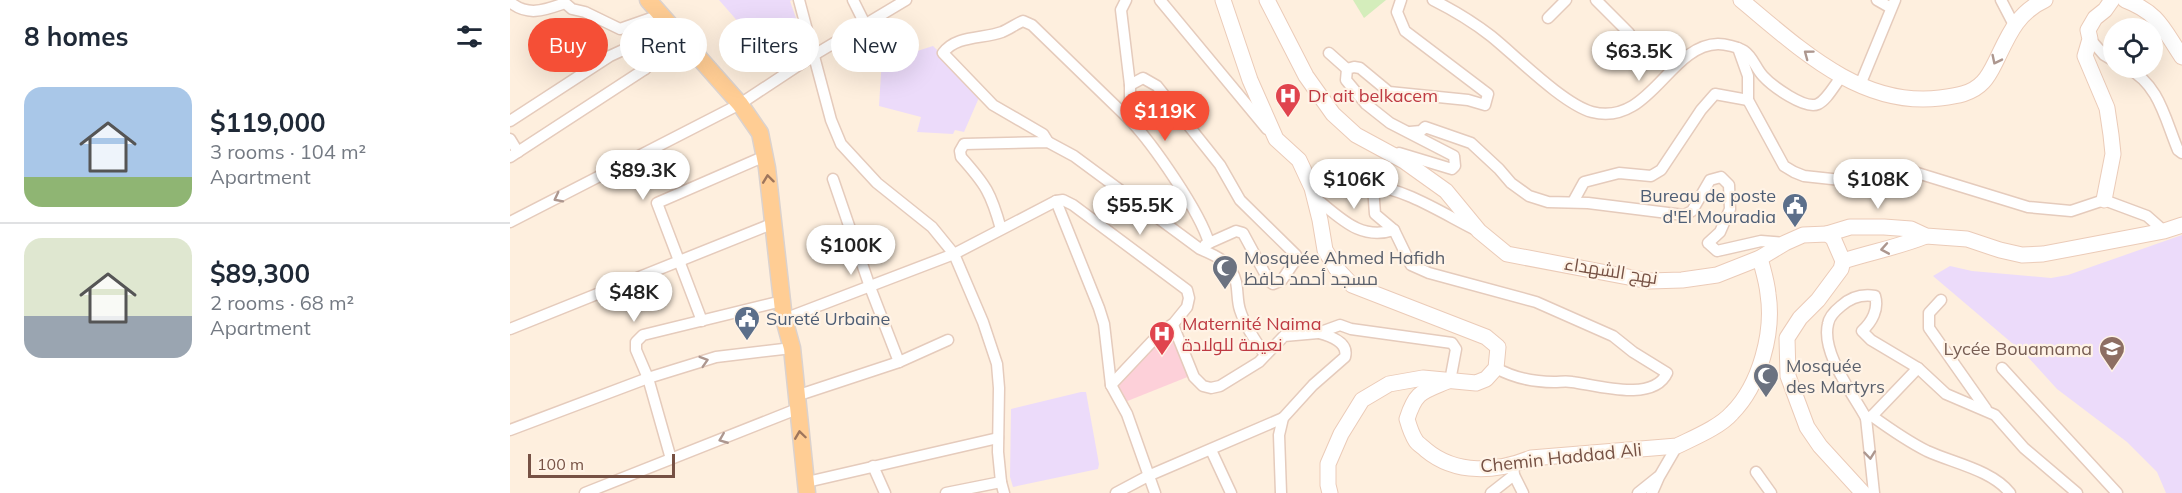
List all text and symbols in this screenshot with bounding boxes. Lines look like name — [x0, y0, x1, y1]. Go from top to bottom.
chip: Buy — [528, 18, 608, 72]
chip: Rent — [620, 18, 707, 72]
chip: Filters — [719, 18, 819, 72]
chip: New — [831, 18, 919, 72]
map controls — [2103, 18, 2163, 78]
button: locate — [2103, 18, 2163, 78]
text: 8 homes — [24, 20, 128, 53]
icon: filters — [453, 20, 486, 53]
pin: $63.5K — [1590, 31, 1688, 82]
text: $63.5K — [1606, 38, 1672, 63]
one-way arrow — [1804, 51, 1815, 62]
one-way arrow — [1992, 53, 2004, 64]
hospital icon: Dr ait belkacem — [1273, 81, 1303, 119]
place label: Dr ait belkacem — [1308, 84, 1438, 107]
pin: $119K — [1123, 91, 1207, 142]
text: $119K — [1134, 98, 1196, 123]
text: $119,000 — [210, 106, 326, 139]
icon: home — [72, 111, 144, 183]
text: 3 rooms · 104 m² — [210, 139, 366, 164]
pin: $89.3K — [594, 150, 692, 201]
text: $89.3K — [610, 157, 676, 182]
pin: $106K — [1312, 159, 1396, 210]
pin: $108K — [1836, 159, 1920, 210]
text: Apartment — [210, 164, 311, 189]
text: $106K — [1323, 166, 1385, 191]
text: $108K — [1847, 166, 1909, 191]
one-way arrow — [763, 175, 775, 184]
place label: Bureau de poste d'El Mouradia — [1640, 184, 1776, 228]
pin: $55.5K — [1091, 185, 1189, 236]
one-way arrow — [553, 191, 564, 202]
public building icon: Bureau de poste d'El Mouradia — [1780, 191, 1810, 229]
text: $55.5K — [1107, 192, 1173, 217]
pin: $100K — [809, 225, 893, 276]
text: $100K — [820, 232, 882, 257]
one-way arrow — [1880, 242, 1890, 255]
place label: Mosquée Ahmed Hafidh مسجد أحمد حافظ — [1244, 246, 1445, 290]
street label: نهج الشهداء — [1563, 252, 1659, 290]
mosque icon: Mosquée Ahmed Hafidh مسجد أحمد حافظ — [1210, 253, 1240, 291]
text: $89,300 — [210, 257, 310, 290]
icon: home — [72, 262, 144, 334]
pin: $48K — [598, 272, 670, 323]
text: $48K — [609, 279, 659, 304]
text: 2 rooms · 68 m² — [210, 290, 354, 315]
public building icon: Sureté Urbaine — [732, 304, 762, 342]
place label: Sureté Urbaine — [766, 307, 890, 330]
place label: Maternité Naima نعيمة للولادة — [1182, 312, 1321, 356]
text: Apartment — [210, 315, 311, 340]
hospital icon: Maternité Naima نعيمة للولادة — [1147, 319, 1177, 357]
school or university icon: Lycée Bouamama — [2097, 334, 2127, 372]
place label: Lycée Bouamama — [1944, 337, 2092, 360]
place label: Mosquée des Martyrs — [1786, 354, 1885, 398]
one-way arrow — [698, 356, 709, 368]
mosque icon: Mosquée des Martyrs — [1751, 361, 1781, 399]
one-way arrow — [795, 430, 807, 440]
one-way arrow — [718, 431, 729, 444]
street label: Chemin Haddad Ali — [1479, 438, 1643, 477]
scale bar — [528, 451, 675, 478]
one-way arrow — [1863, 451, 1876, 460]
text: 100 m — [537, 454, 584, 474]

